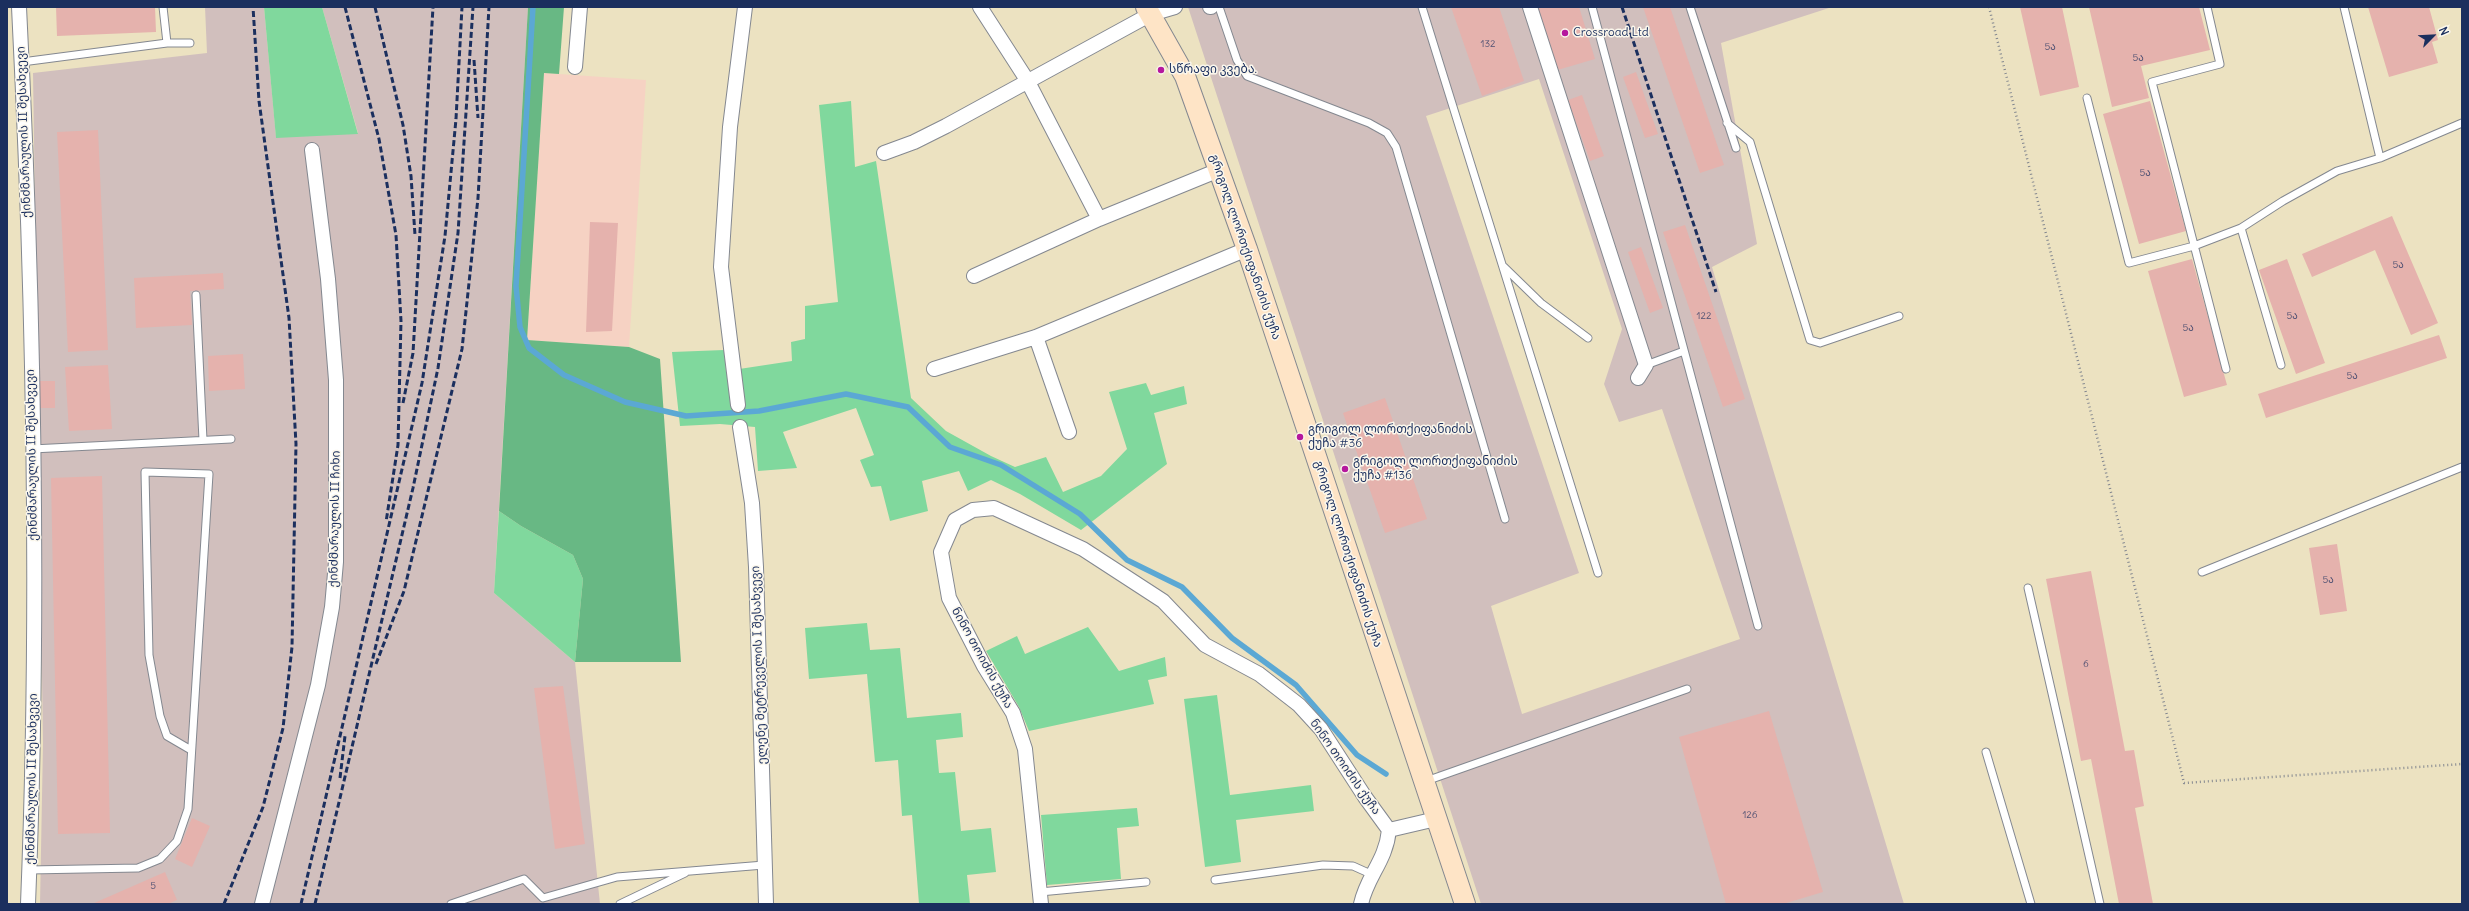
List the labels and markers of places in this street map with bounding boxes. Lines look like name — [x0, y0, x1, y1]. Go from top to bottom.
place label: Crossroad Ltd — [1573, 26, 1649, 40]
marker: Crossroad Ltd — [1560, 28, 1570, 38]
place label: სწრაფი კვება. — [1169, 63, 1257, 77]
marker: სწრაფი კვება. — [1156, 65, 1166, 75]
place label: გრიგოლ ლორთქიფანიძის ქუჩა #36 — [1308, 423, 1473, 451]
marker: გრიგოლ ლორთქიფანიძის ქუჩა #36 — [1295, 432, 1305, 442]
place label: გრიგოლ ლორთქიფანიძის ქუჩა #136 — [1353, 455, 1518, 483]
marker: გრიგოლ ლორთქიფანიძის ქუჩა #136 — [1340, 464, 1350, 474]

